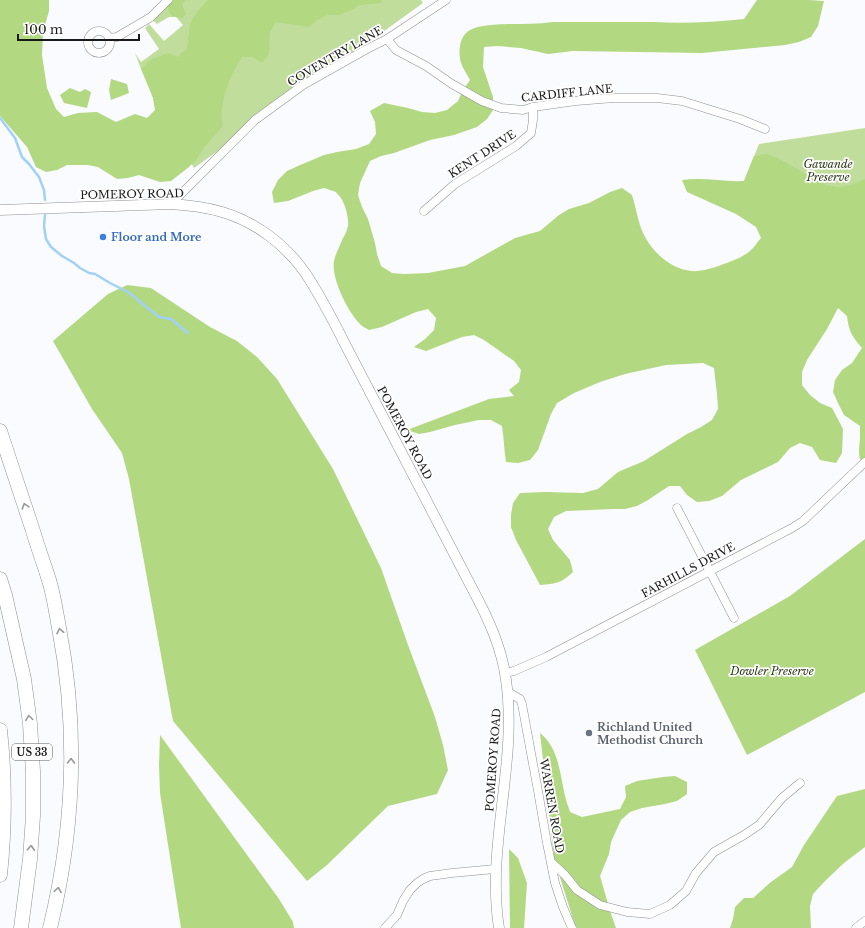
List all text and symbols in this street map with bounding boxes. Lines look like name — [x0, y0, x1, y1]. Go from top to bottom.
scale bar — [18, 16, 139, 42]
text: 100 m — [24, 22, 63, 37]
street label: COVENTRY LANE — [285, 23, 385, 89]
street label: CARDIFF LANE — [520, 81, 614, 105]
street label: KENT DRIVE — [446, 127, 518, 181]
park label: Gawande Preserve — [803, 157, 853, 184]
street label: POMEROY ROAD — [80, 186, 184, 202]
place label: Floor and More — [111, 230, 202, 244]
marker: Floor and More — [98, 232, 108, 242]
street label: POMEROY ROAD — [374, 384, 436, 482]
one-way arrow — [21, 503, 30, 510]
street label: FARHILLS DRIVE — [639, 539, 737, 601]
one-way arrow — [56, 628, 64, 635]
park label: Dowler Preserve — [729, 664, 814, 678]
street label: POMEROY ROAD — [482, 707, 504, 812]
one-way arrow — [26, 715, 34, 721]
place label: Richland United Methodist Church — [597, 720, 703, 747]
marker: Richland United Methodist Church — [584, 728, 594, 738]
road number: US 33 — [12, 744, 52, 760]
street label: WARREN ROAD — [537, 757, 567, 855]
one-way arrow — [67, 758, 75, 764]
one-way arrow — [27, 845, 36, 851]
one-way arrow — [53, 887, 62, 893]

